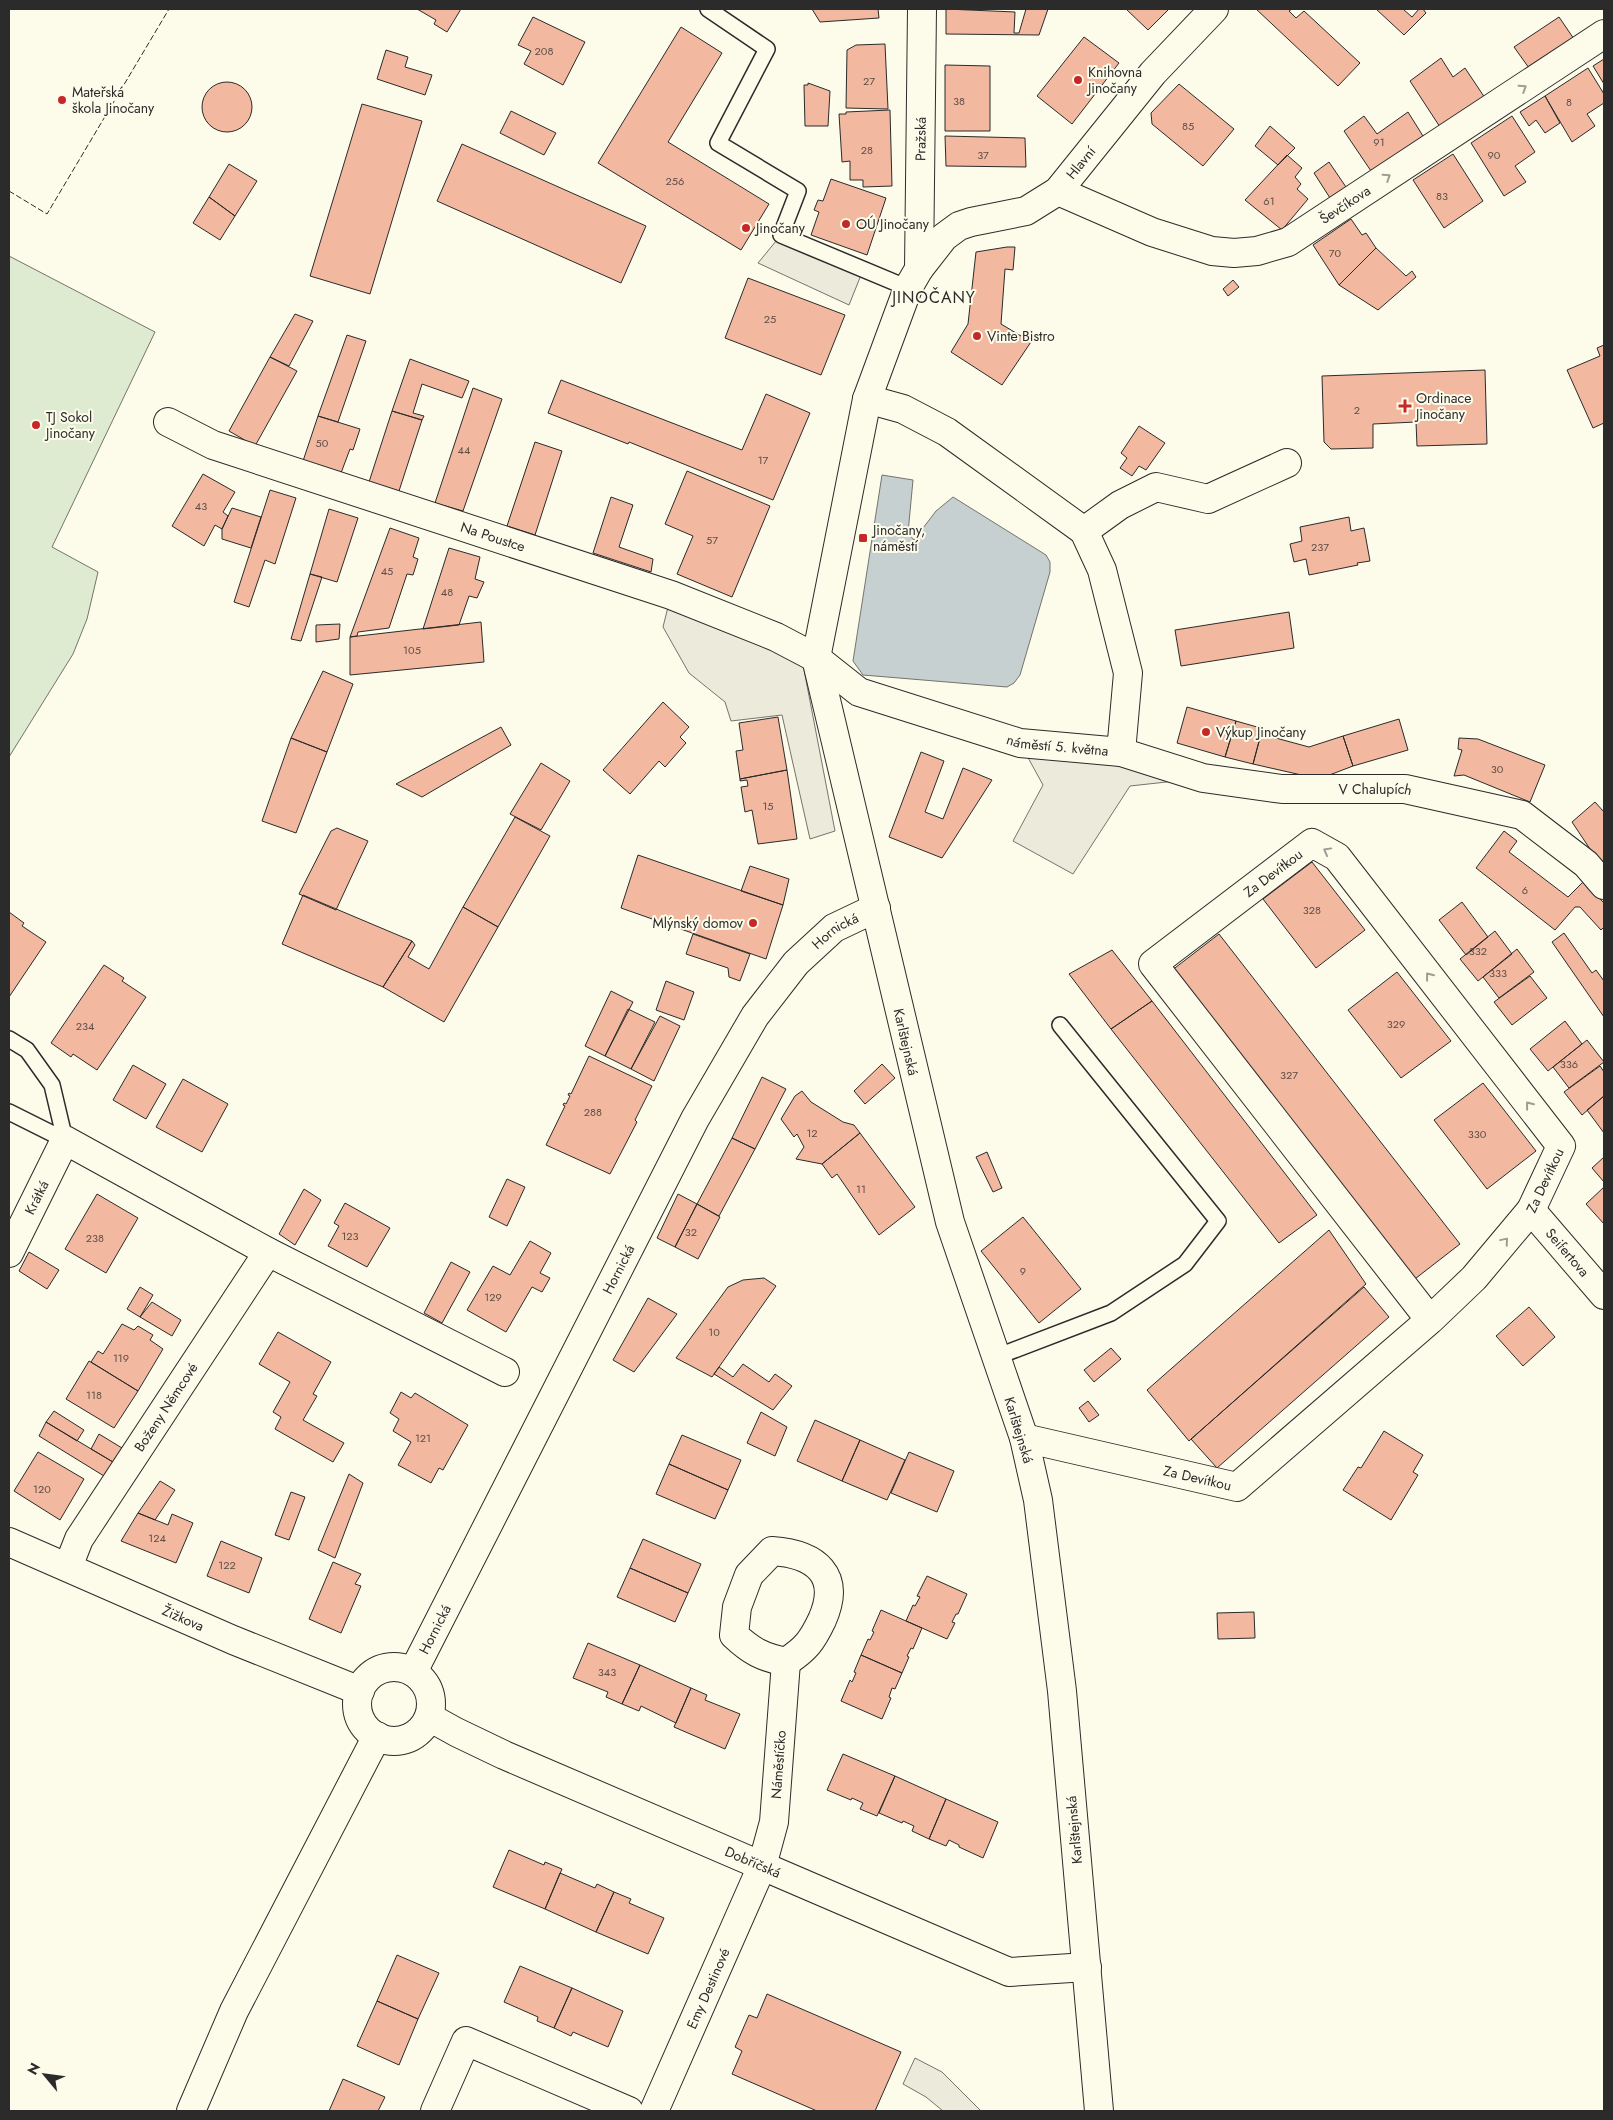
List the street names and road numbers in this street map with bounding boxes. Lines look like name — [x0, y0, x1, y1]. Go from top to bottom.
street label: Pražská — [910, 117, 931, 161]
street label: Hlavní — [1061, 141, 1101, 183]
street label: Ševčíkova — [1315, 180, 1374, 229]
street label: Na Poustce — [458, 517, 528, 557]
street label: náměstí 5. května — [1004, 729, 1109, 761]
street label: V Chalupích — [1339, 779, 1414, 800]
street label: Za Devítkou — [1239, 844, 1307, 902]
street label: Hornická — [807, 908, 862, 954]
street label: Karlštejnská — [889, 1006, 923, 1078]
street label: Za Devítkou — [1521, 1145, 1569, 1216]
street label: Krátká — [20, 1177, 53, 1218]
street label: Seifertova — [1541, 1224, 1594, 1281]
street label: Hornická — [597, 1241, 639, 1298]
street label: Boženy Němcové — [129, 1359, 202, 1456]
street label: Karlštejnská — [999, 1394, 1039, 1466]
street label: Za Devítkou — [1161, 1460, 1233, 1495]
street label: Žižkova — [159, 1600, 207, 1636]
street label: Hornická — [414, 1601, 456, 1657]
street label: Náměstíčko — [766, 1729, 791, 1800]
street label: Karlštejnská — [1061, 1795, 1087, 1865]
street label: Dobříčská — [722, 1841, 784, 1883]
street label: Emy Destinové — [681, 1945, 735, 2032]

